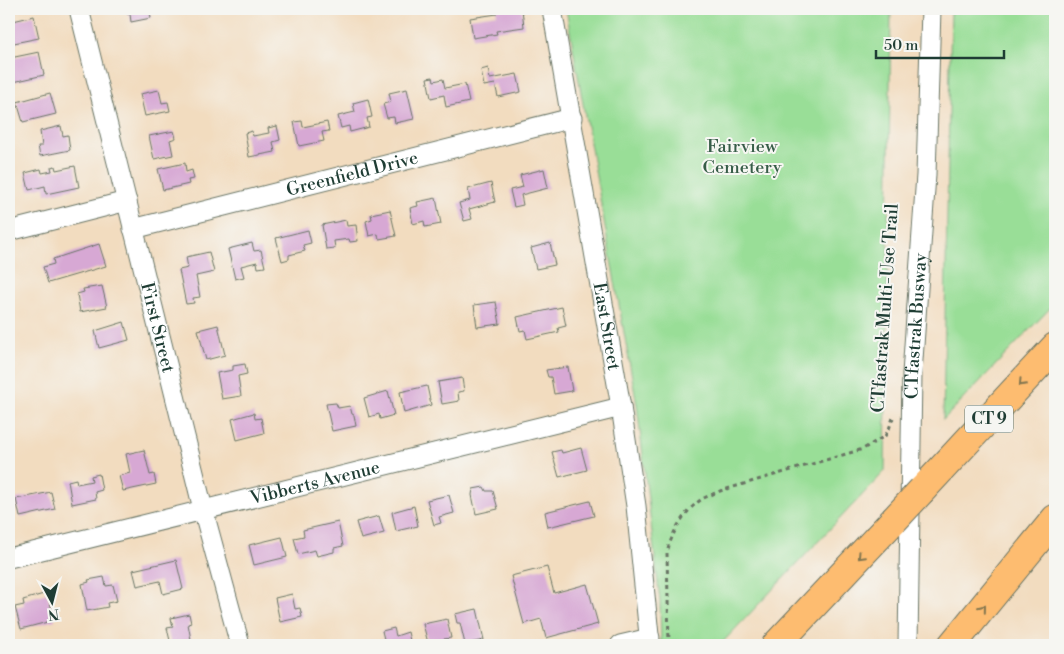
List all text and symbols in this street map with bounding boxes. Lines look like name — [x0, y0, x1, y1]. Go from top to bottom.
scale bar — [876, 28, 1004, 60]
text: 50 m — [884, 36, 918, 55]
park label: Fairview Cemetery — [703, 135, 782, 179]
street label: Greenfield Drive — [284, 146, 420, 201]
street label: CTfastrak Multi-Use Trail — [866, 202, 904, 413]
street label: CTfastrak Busway — [900, 252, 932, 399]
street label: First Street — [136, 280, 180, 376]
street label: East Street — [588, 281, 626, 373]
one-way arrow — [1019, 378, 1028, 387]
road number: CT 9 — [965, 406, 1013, 432]
street label: Vibberts Avenue — [247, 455, 382, 510]
one-way arrow — [858, 550, 867, 559]
north arrow — [28, 576, 78, 626]
text: N — [47, 604, 60, 624]
one-way arrow — [978, 604, 987, 613]

